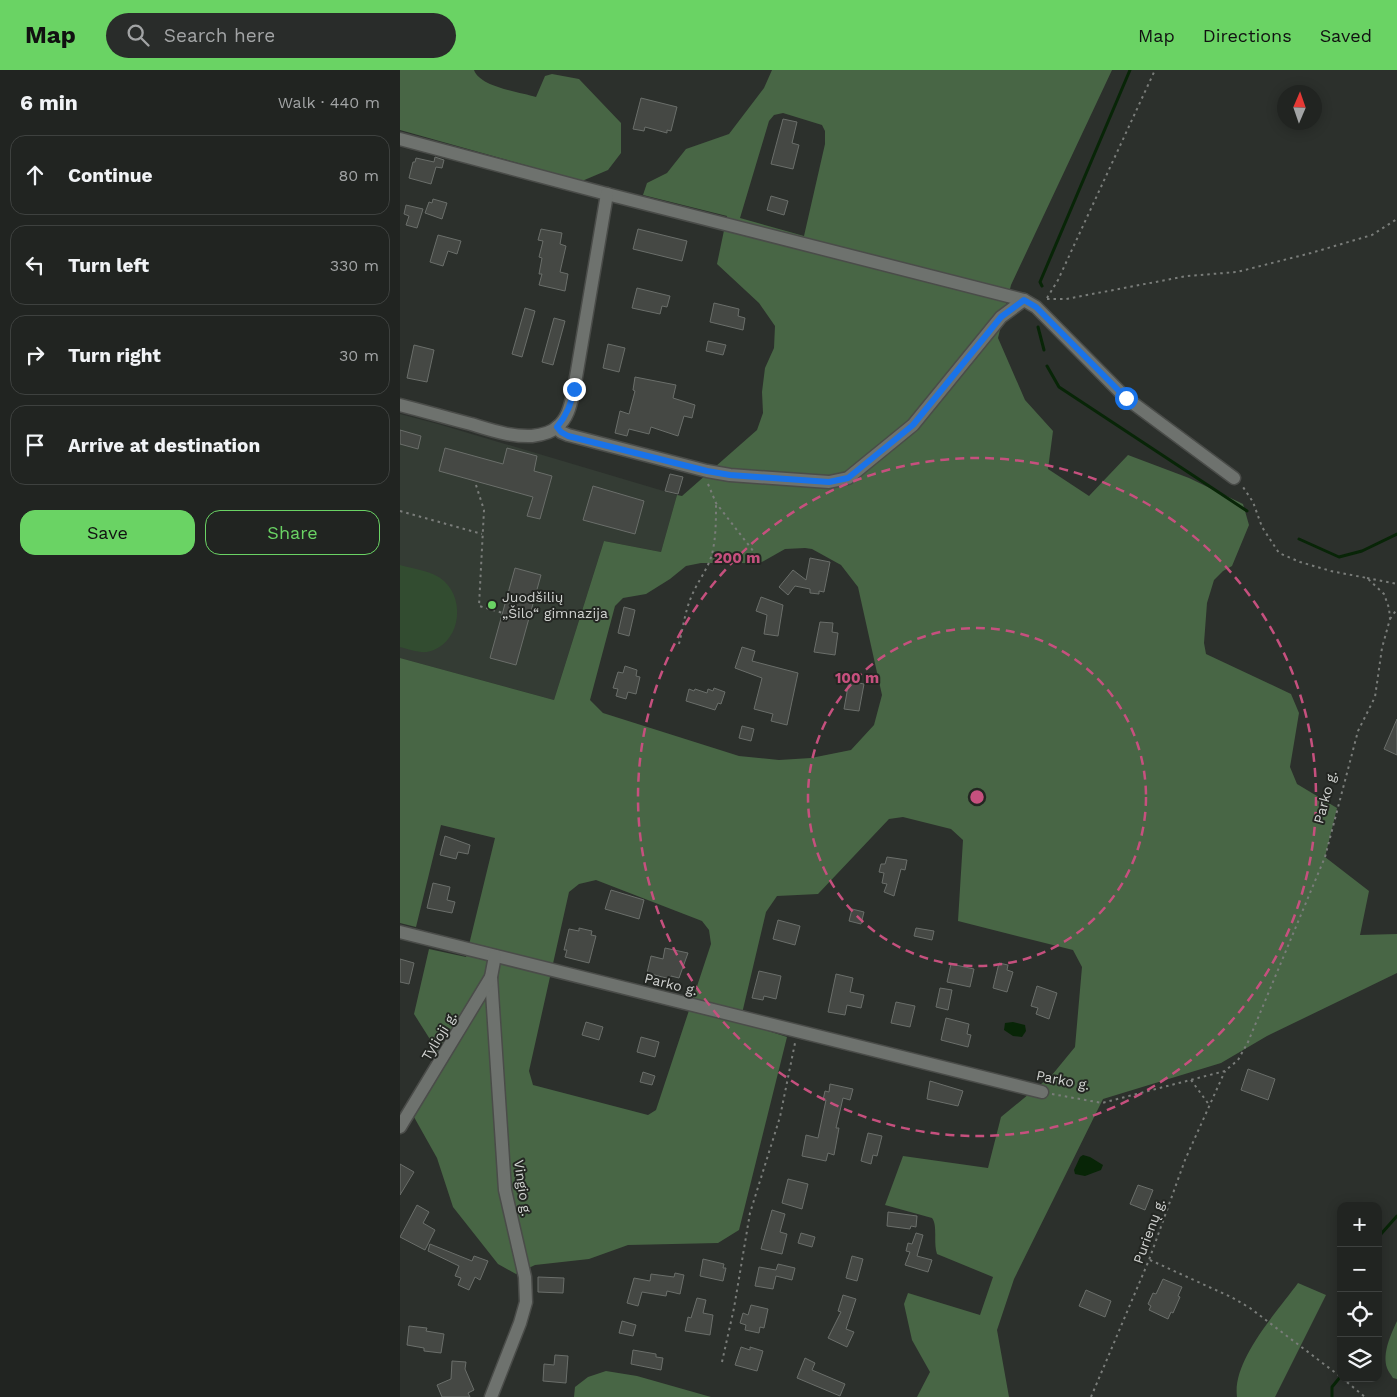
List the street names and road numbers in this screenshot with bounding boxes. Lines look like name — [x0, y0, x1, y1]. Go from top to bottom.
street label: Parko g. — [1310, 769, 1340, 825]
street label: Parko g. — [643, 970, 699, 998]
street label: Tylioji g. — [418, 1009, 460, 1063]
street label: Parko g. — [1035, 1067, 1091, 1093]
street label: Vingio g. — [511, 1159, 535, 1217]
street label: Purienų g. — [1130, 1196, 1168, 1266]

